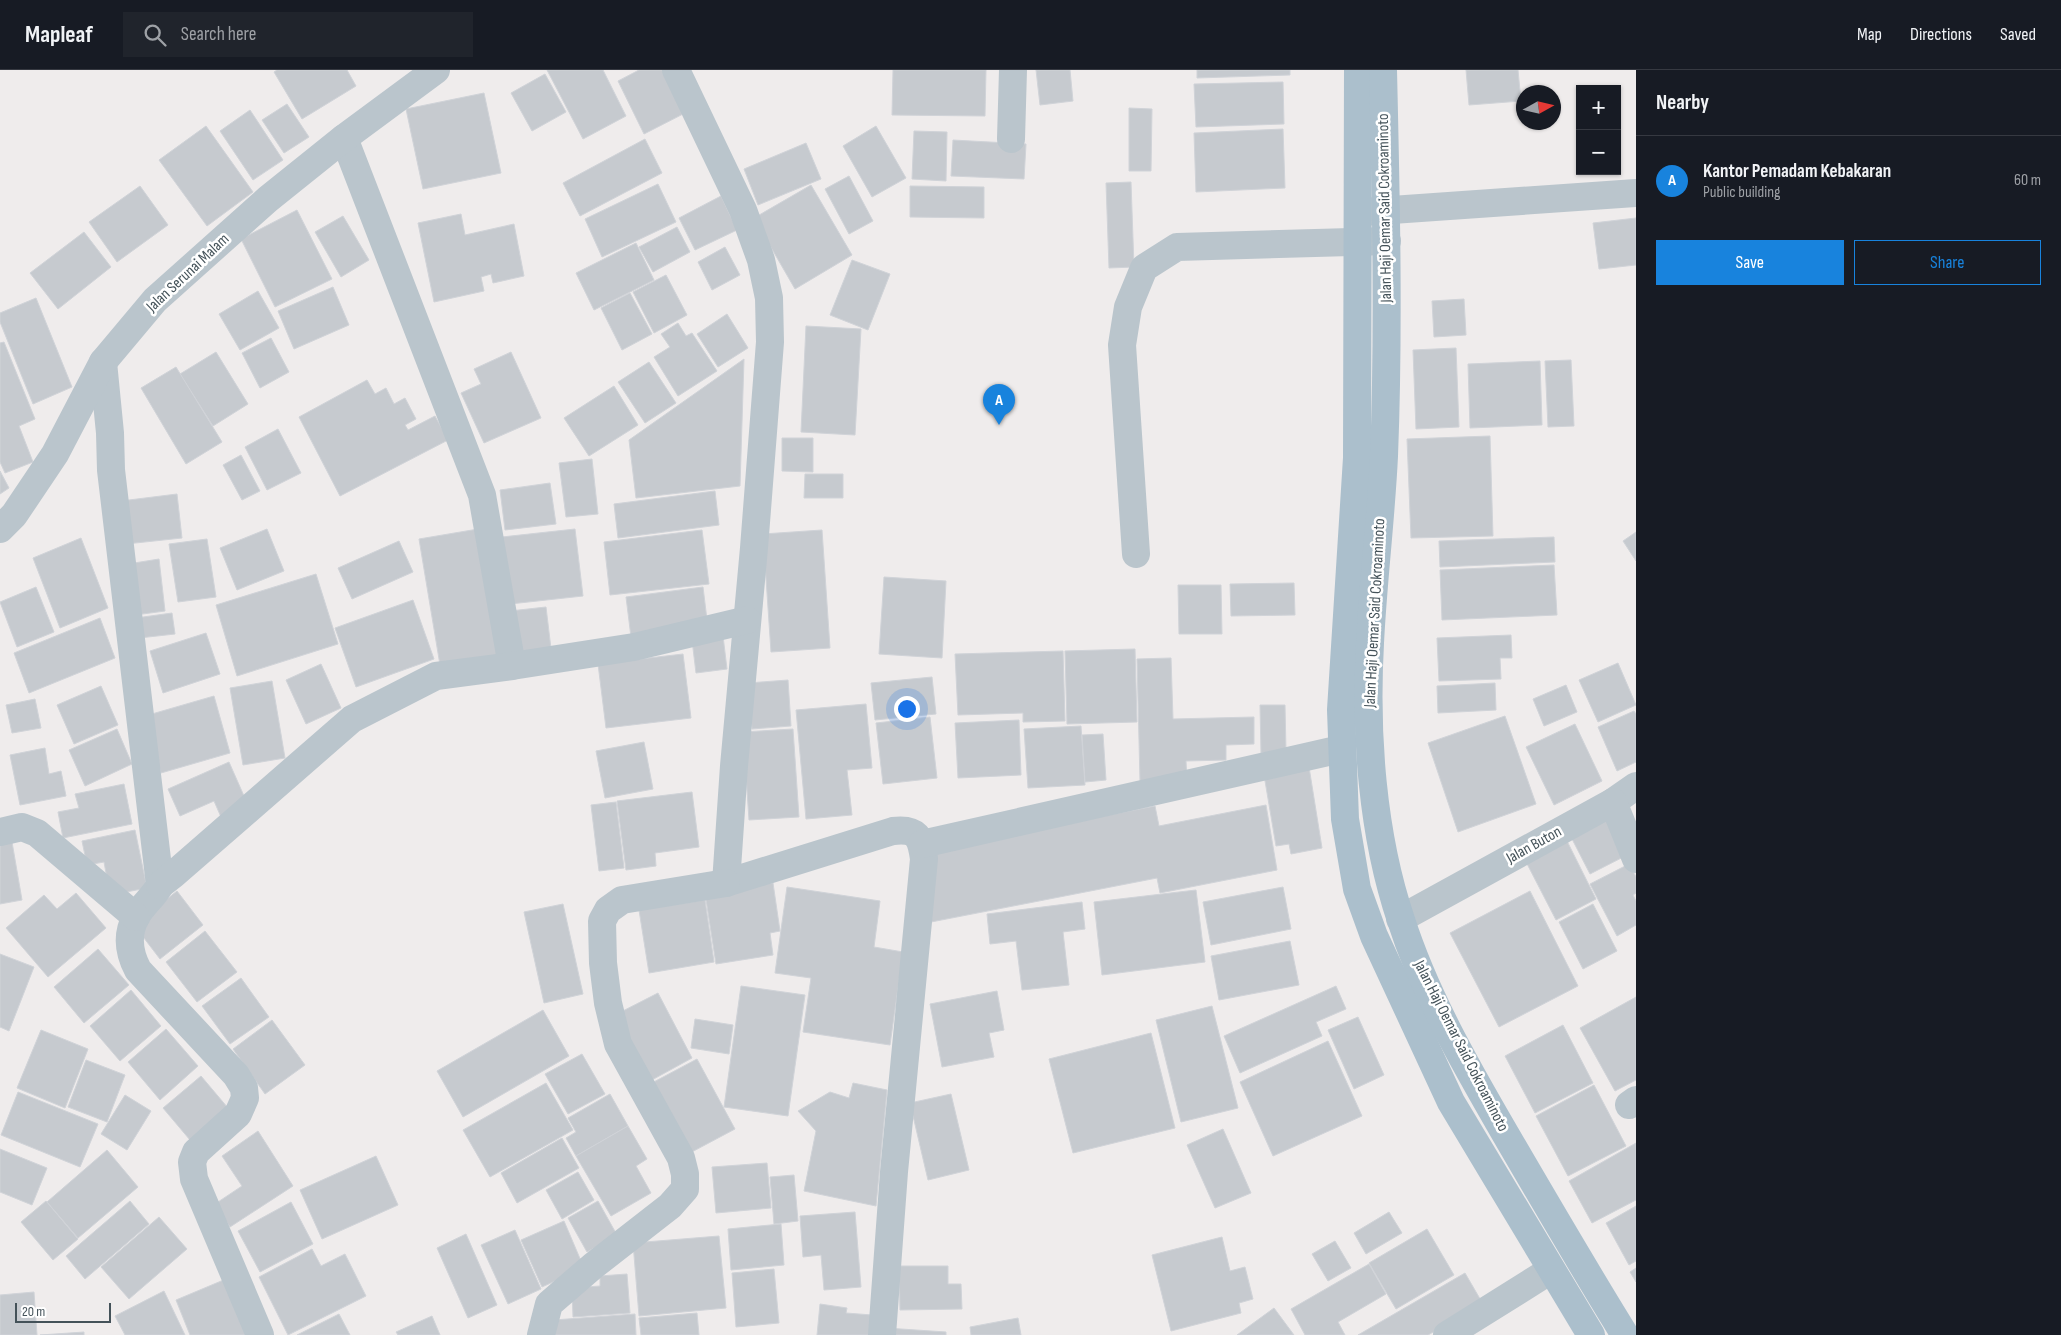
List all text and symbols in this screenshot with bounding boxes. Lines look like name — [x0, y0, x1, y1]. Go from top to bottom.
search box — [123, 12, 473, 57]
text: Mapleaf — [25, 20, 93, 49]
icon: search — [141, 21, 169, 49]
text: Search here — [181, 23, 256, 46]
text: Map — [1857, 24, 1882, 45]
text: Directions — [1910, 24, 1972, 45]
text: Saved — [2000, 24, 2036, 45]
north arrow — [1516, 85, 1561, 130]
map controls — [1576, 85, 1621, 175]
button: + — [1576, 85, 1621, 130]
text: Nearby — [1656, 90, 1709, 115]
street label: Jalan Haji Oemar Said Cokroaminoto — [1374, 113, 1396, 304]
button: − — [1576, 130, 1621, 175]
text: Kantor Pemadam Kebakaran — [1703, 160, 1891, 183]
text: A — [1668, 171, 1676, 190]
text: 60 m — [2014, 171, 2041, 190]
text: Public building — [1703, 183, 1780, 202]
street label: Jalan Serunai Malam — [142, 230, 233, 317]
button: Save — [1656, 240, 1844, 285]
button: Share — [1854, 240, 2041, 285]
pin: A — [983, 384, 1015, 425]
street label: Jalan Haji Oemar Said Cokroaminoto — [1361, 518, 1389, 709]
your location — [894, 696, 920, 722]
street label: Jalan Buton — [1502, 822, 1565, 868]
street label: Jalan Haji Oemar Said Cokroaminoto — [1409, 956, 1512, 1135]
scale bar — [15, 1300, 111, 1323]
text: 20 m — [22, 1303, 45, 1320]

